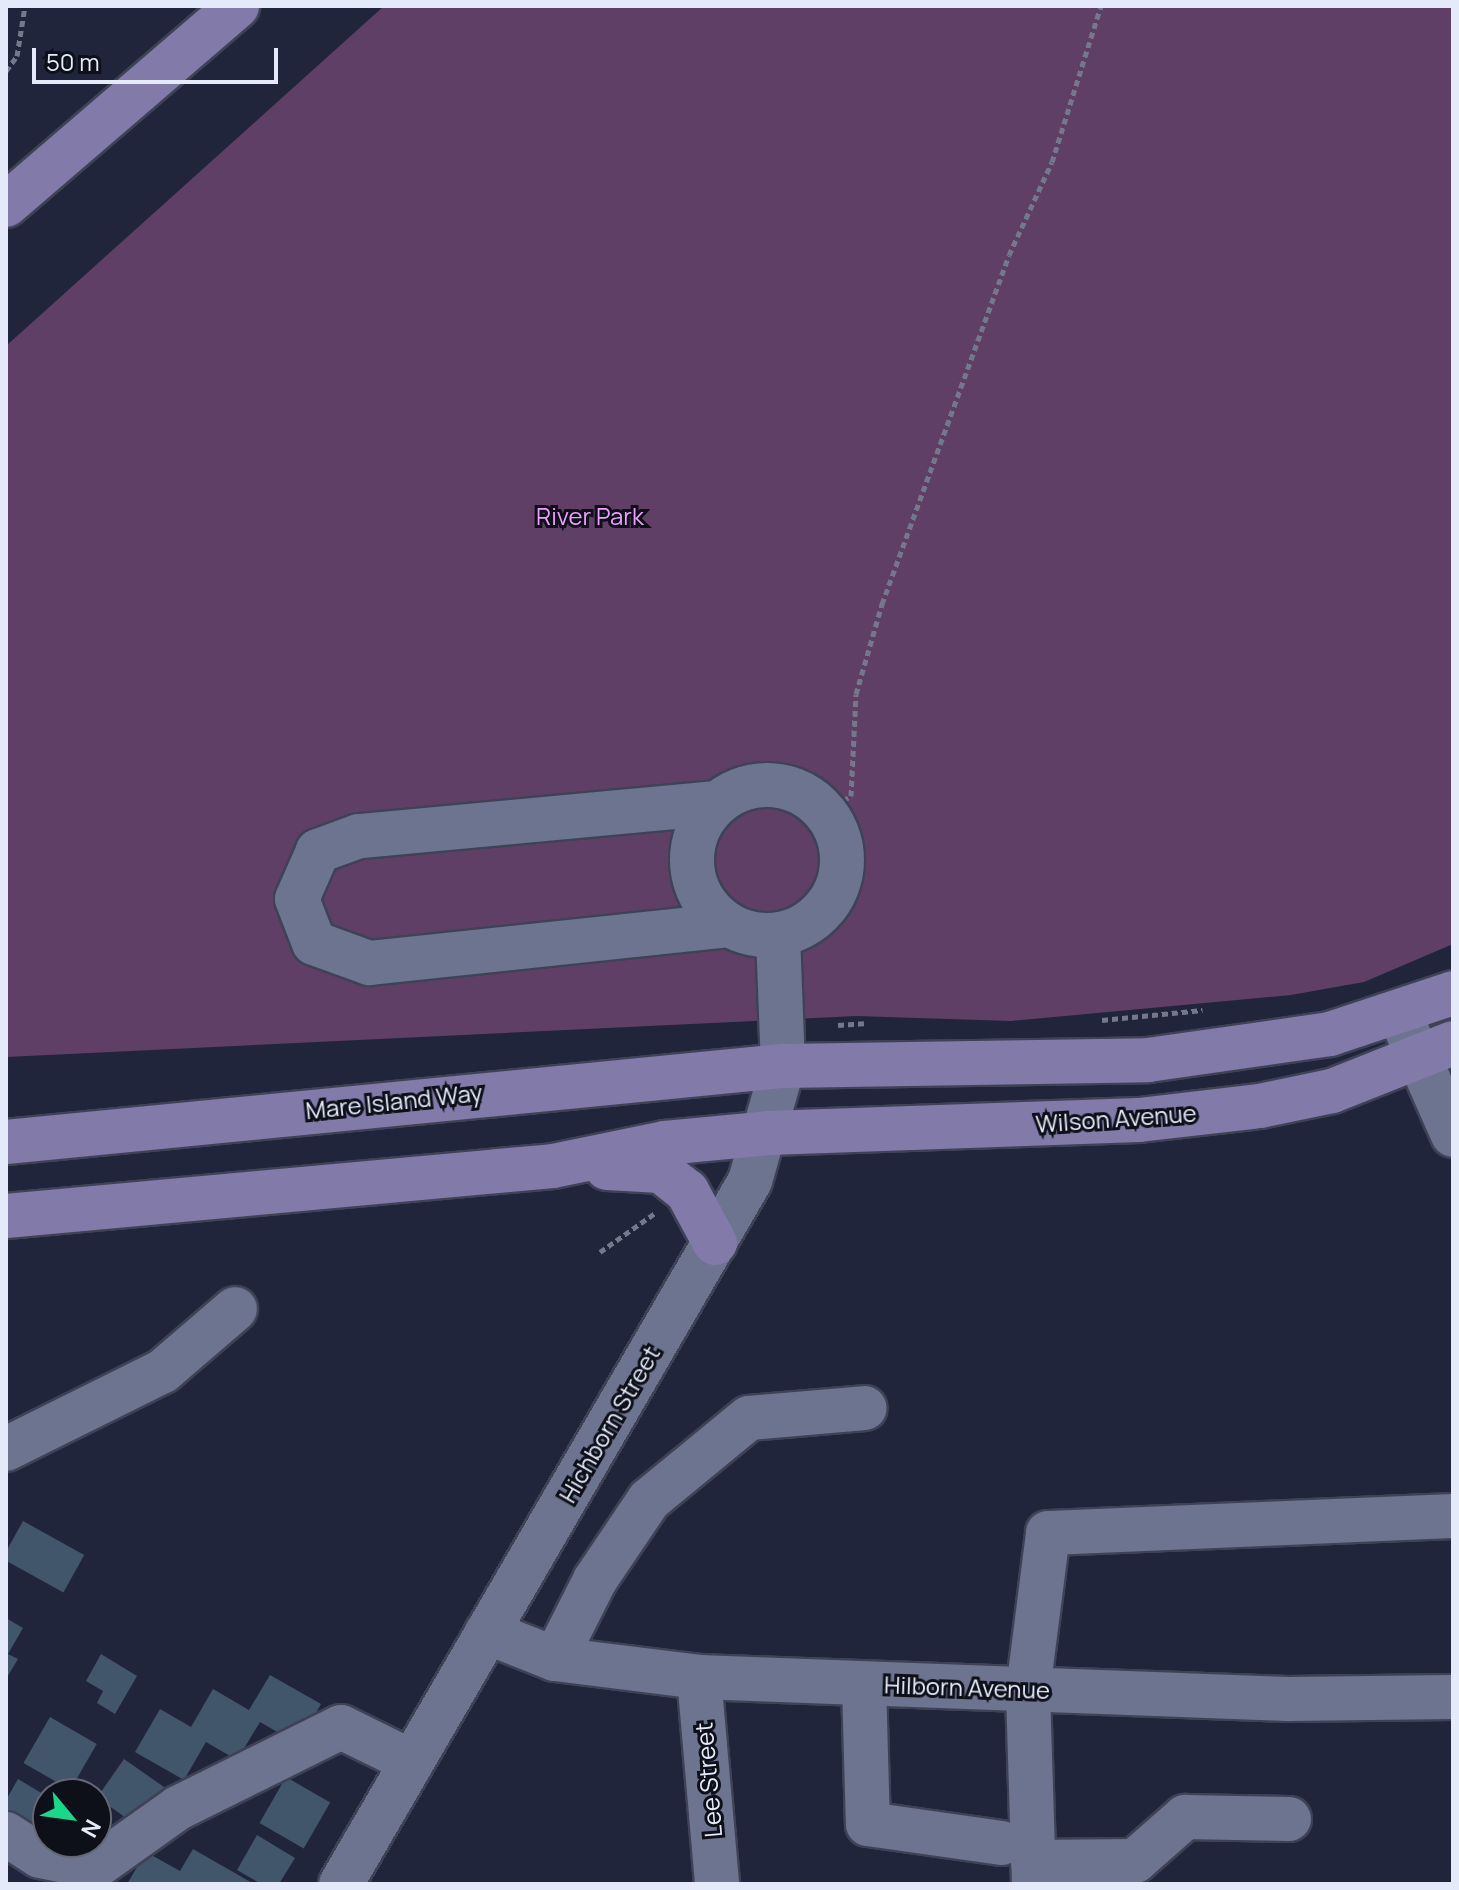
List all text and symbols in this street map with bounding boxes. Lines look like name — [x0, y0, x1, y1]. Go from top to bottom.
scale bar — [36, 32, 282, 82]
text: 50 m — [46, 45, 100, 78]
park label: River Park — [536, 502, 644, 530]
street label: Mare Island Way — [304, 1077, 484, 1125]
street label: Wilson Avenue — [1035, 1098, 1197, 1138]
street label: Hichborn Street — [552, 1341, 666, 1507]
street label: Hilborn Avenue — [884, 1670, 1050, 1704]
street label: Lee Street — [689, 1721, 727, 1839]
north arrow — [32, 1778, 112, 1858]
text: N — [74, 1814, 108, 1843]

